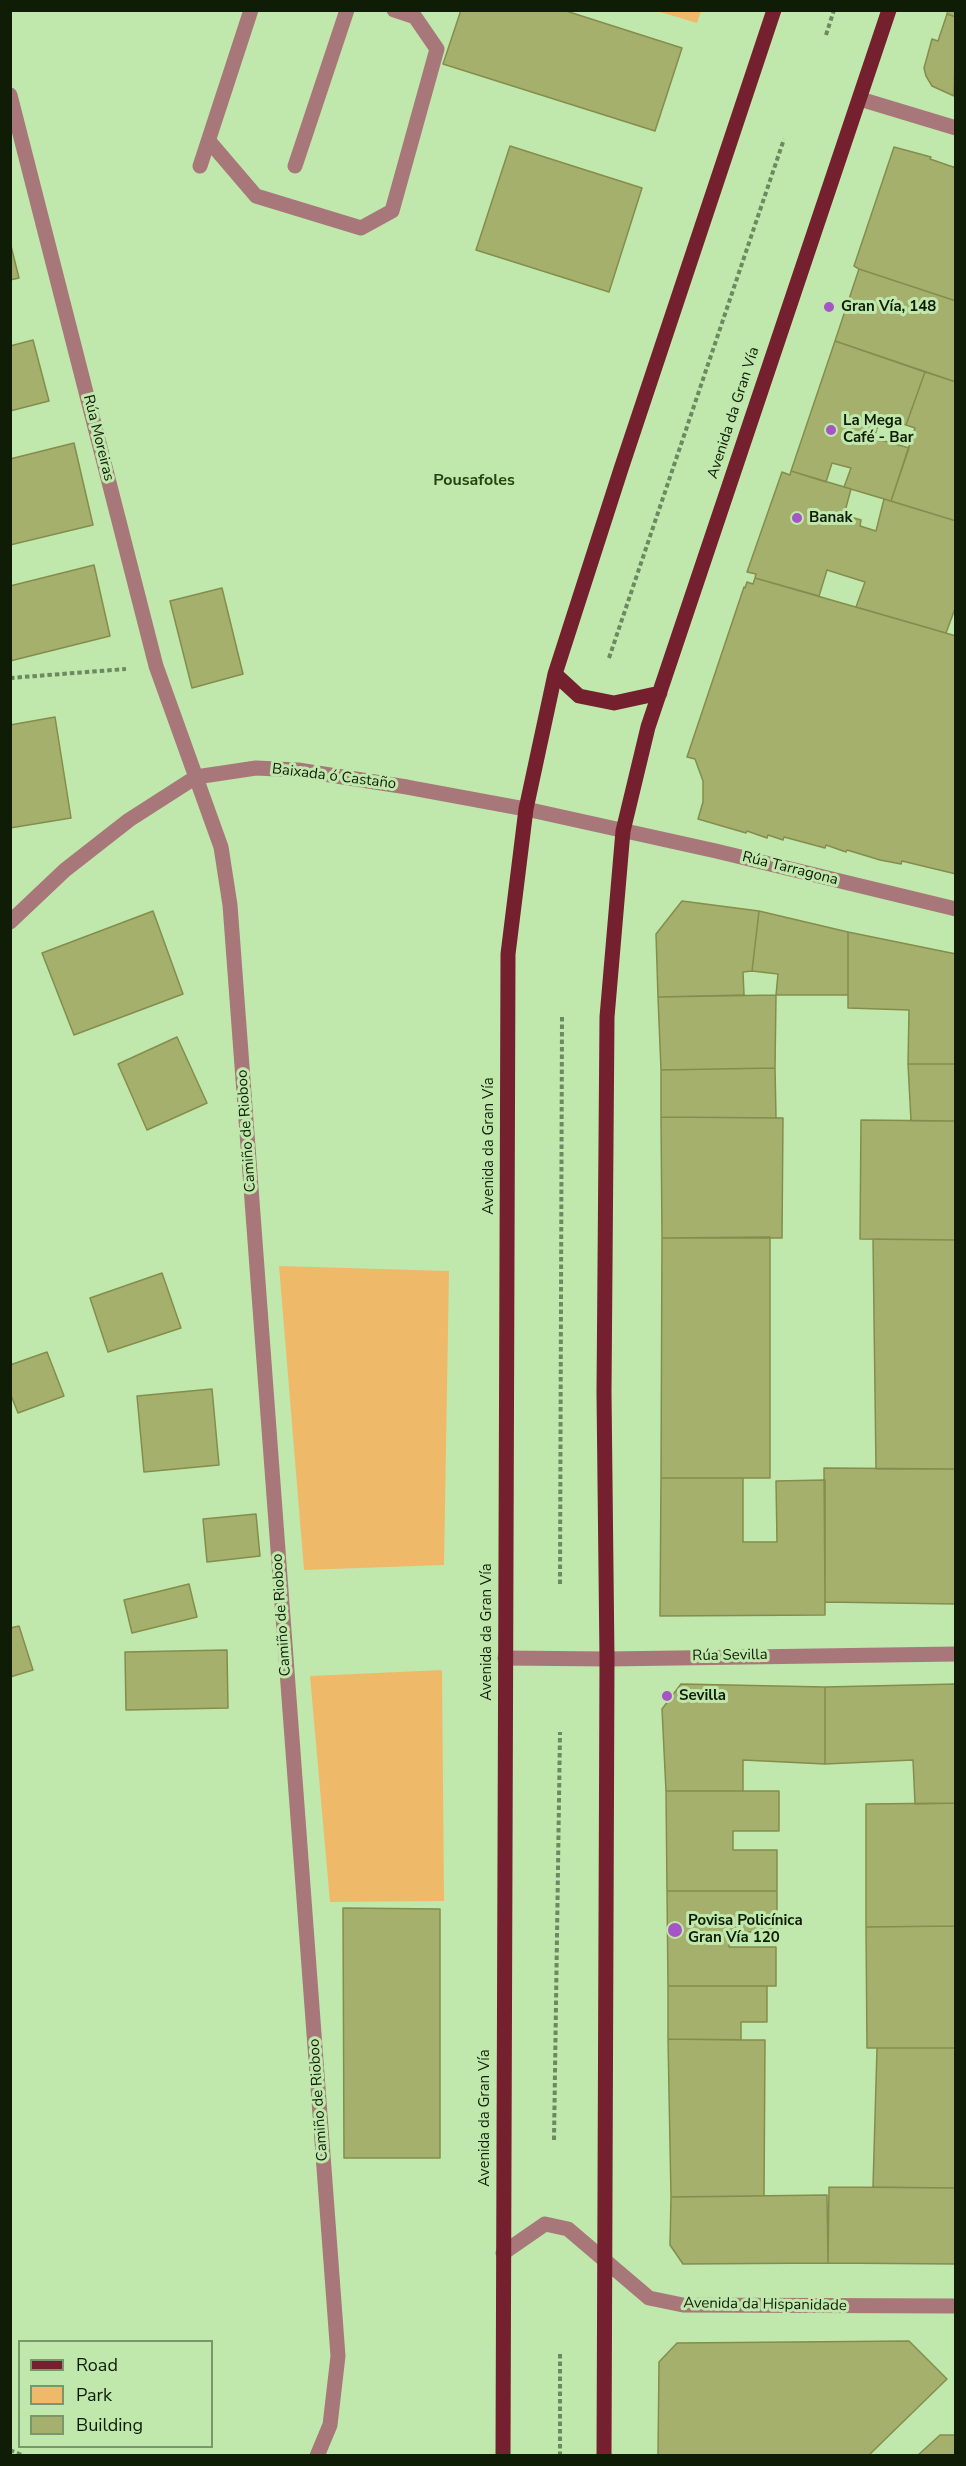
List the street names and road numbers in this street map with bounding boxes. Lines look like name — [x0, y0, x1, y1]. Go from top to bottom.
street label: Avenida da Gran Vía — [704, 345, 764, 481]
street label: Rúa Moreiras — [79, 393, 117, 483]
street label: Baixada ó Castaño — [271, 760, 397, 794]
street label: Rúa Tarragona — [740, 848, 840, 890]
street label: Camiño de Rioboo — [234, 1069, 260, 1193]
street label: Avenida da Gran Vía — [480, 1077, 498, 1215]
street label: Camiño de Rioboo — [269, 1553, 295, 1677]
street label: Avenida da Gran Vía — [478, 1563, 496, 1701]
street label: Rúa Sevilla — [692, 1646, 768, 1666]
street label: Camiño de Rioboo — [306, 2038, 332, 2162]
street label: Avenida da Gran Vía — [476, 2049, 494, 2187]
street label: Avenida da Hispanidade — [683, 2295, 847, 2315]

